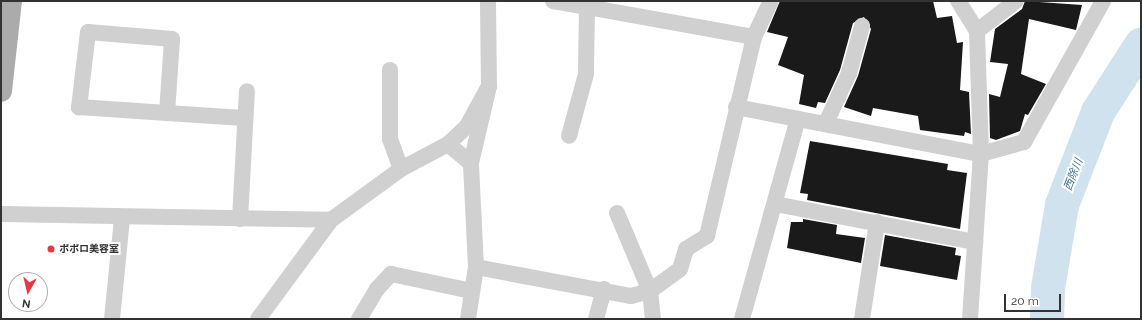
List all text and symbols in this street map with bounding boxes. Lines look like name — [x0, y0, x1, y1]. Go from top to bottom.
water label: 西除川 — [1062, 157, 1086, 193]
place label: ポポロ美容室 — [59, 243, 119, 255]
marker: ポポロ美容室 — [46, 244, 56, 254]
north arrow — [8, 272, 48, 312]
scale bar — [1006, 286, 1063, 312]
text: 20 m — [1011, 294, 1039, 308]
text: N — [21, 296, 31, 310]

